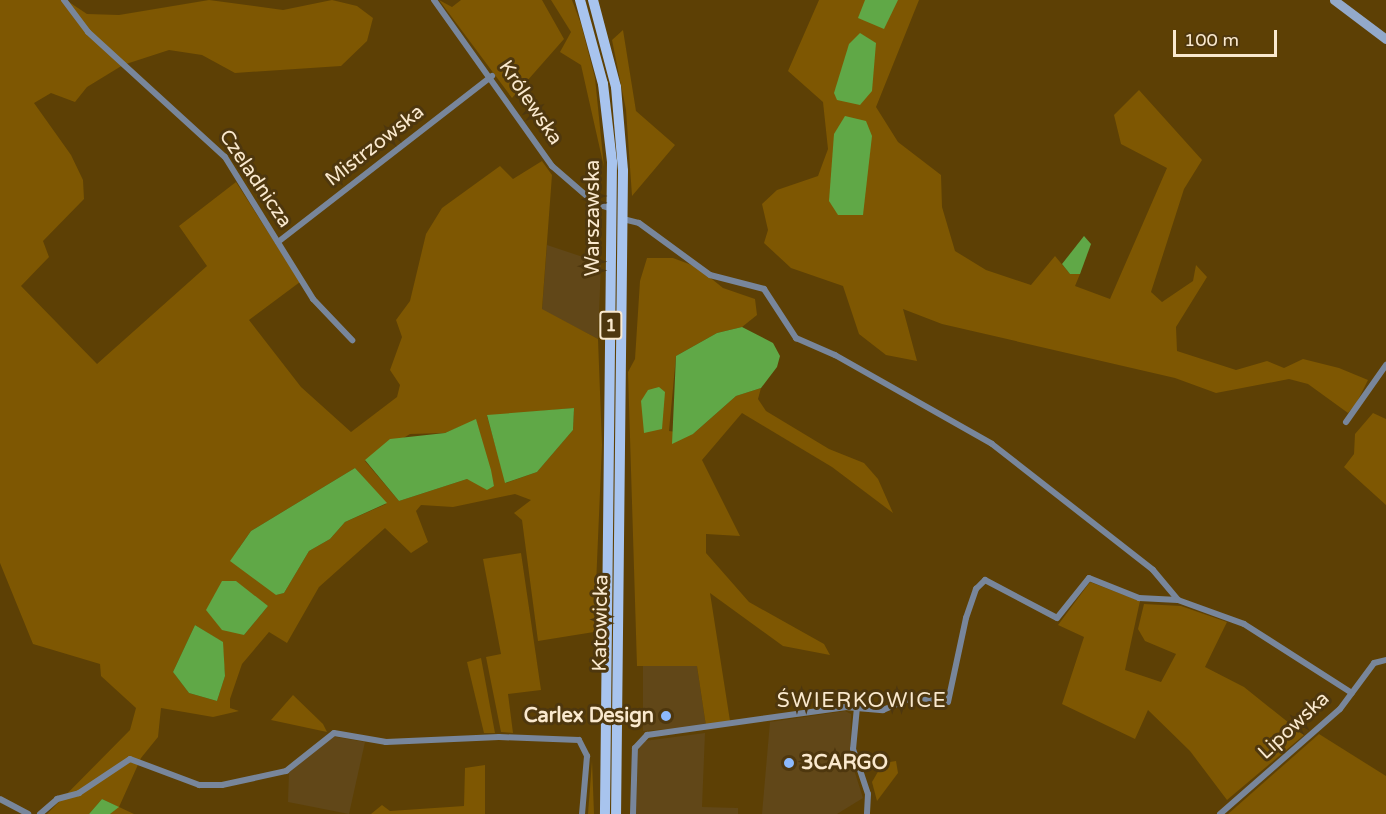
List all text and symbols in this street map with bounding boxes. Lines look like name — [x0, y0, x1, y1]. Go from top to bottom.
scale bar — [1176, 18, 1280, 56]
text: 100 m — [1184, 29, 1239, 51]
street label: Królewska — [493, 56, 567, 150]
street label: Mistrzowska — [321, 100, 429, 192]
street label: Czeladnicza — [213, 125, 297, 233]
street label: Warszawska — [581, 160, 605, 276]
road number: 1 — [599, 310, 623, 340]
street label: Katowicka — [588, 574, 614, 672]
street label: Lipowska — [1253, 687, 1335, 765]
district label: ŚWIERKOWICE — [777, 688, 947, 714]
place label: Carlex Design — [524, 704, 654, 728]
marker: Carlex Design — [659, 709, 673, 723]
place label: 3CARGO — [801, 751, 888, 775]
marker: 3CARGO — [782, 756, 796, 770]

